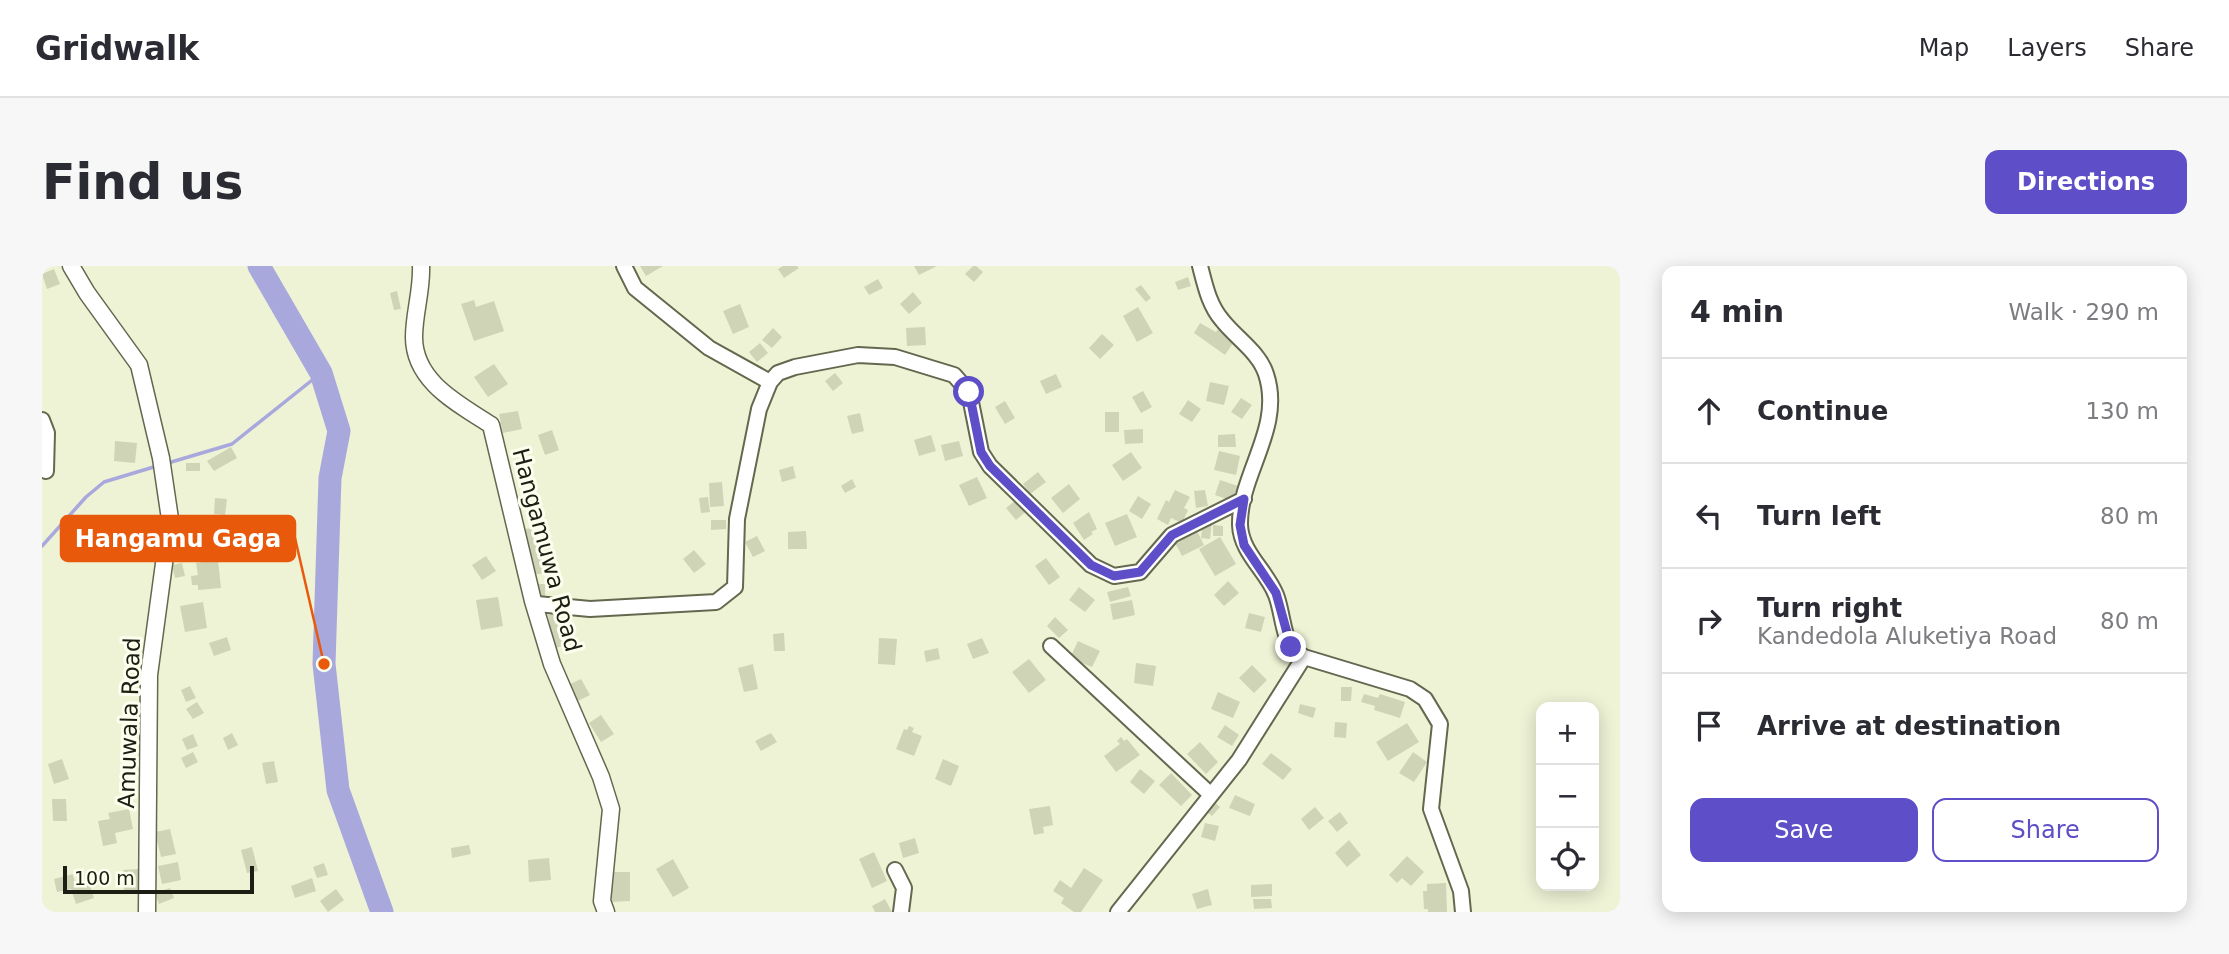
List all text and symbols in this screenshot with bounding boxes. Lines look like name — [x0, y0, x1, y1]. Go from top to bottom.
text: Gridwalk — [35, 29, 199, 68]
text: Map — [1919, 34, 1969, 62]
text: Layers — [2007, 34, 2087, 62]
text: Share — [2125, 34, 2194, 62]
button: Directions — [1985, 150, 2187, 214]
text: Find us — [42, 154, 243, 211]
text: 4 min — [1690, 294, 1784, 329]
text: Walk · 290 m — [2008, 299, 2159, 325]
route start — [953, 376, 984, 407]
icon: ahead — [1690, 392, 1728, 430]
text: Continue — [1757, 396, 1888, 426]
text: 130 m — [2085, 398, 2159, 424]
street label: Hangamuwa Road — [507, 445, 587, 655]
icon: left — [1690, 497, 1728, 535]
text: Turn left — [1757, 501, 1881, 531]
text: 80 m — [2100, 503, 2159, 529]
callout: Hangamu Gaga — [61, 516, 295, 561]
text: Hangamu Gaga — [75, 525, 281, 553]
text: Turn right — [1757, 593, 1902, 623]
icon: right — [1690, 602, 1728, 640]
text: 80 m — [2100, 608, 2159, 634]
text: Kandedola Aluketiya Road — [1757, 623, 2057, 649]
route end — [1275, 631, 1306, 662]
street label: Amuwala Road — [113, 637, 145, 809]
map controls — [1536, 702, 1599, 891]
button: + — [1536, 702, 1599, 765]
icon: arrive — [1690, 707, 1728, 745]
text: Arrive at destination — [1757, 711, 2061, 741]
button: − — [1536, 765, 1599, 828]
button: Save — [1690, 798, 1918, 862]
button: Share — [1932, 798, 2159, 862]
button: locate — [1536, 828, 1599, 891]
scale bar — [63, 863, 254, 895]
text: 100 m — [74, 867, 135, 889]

